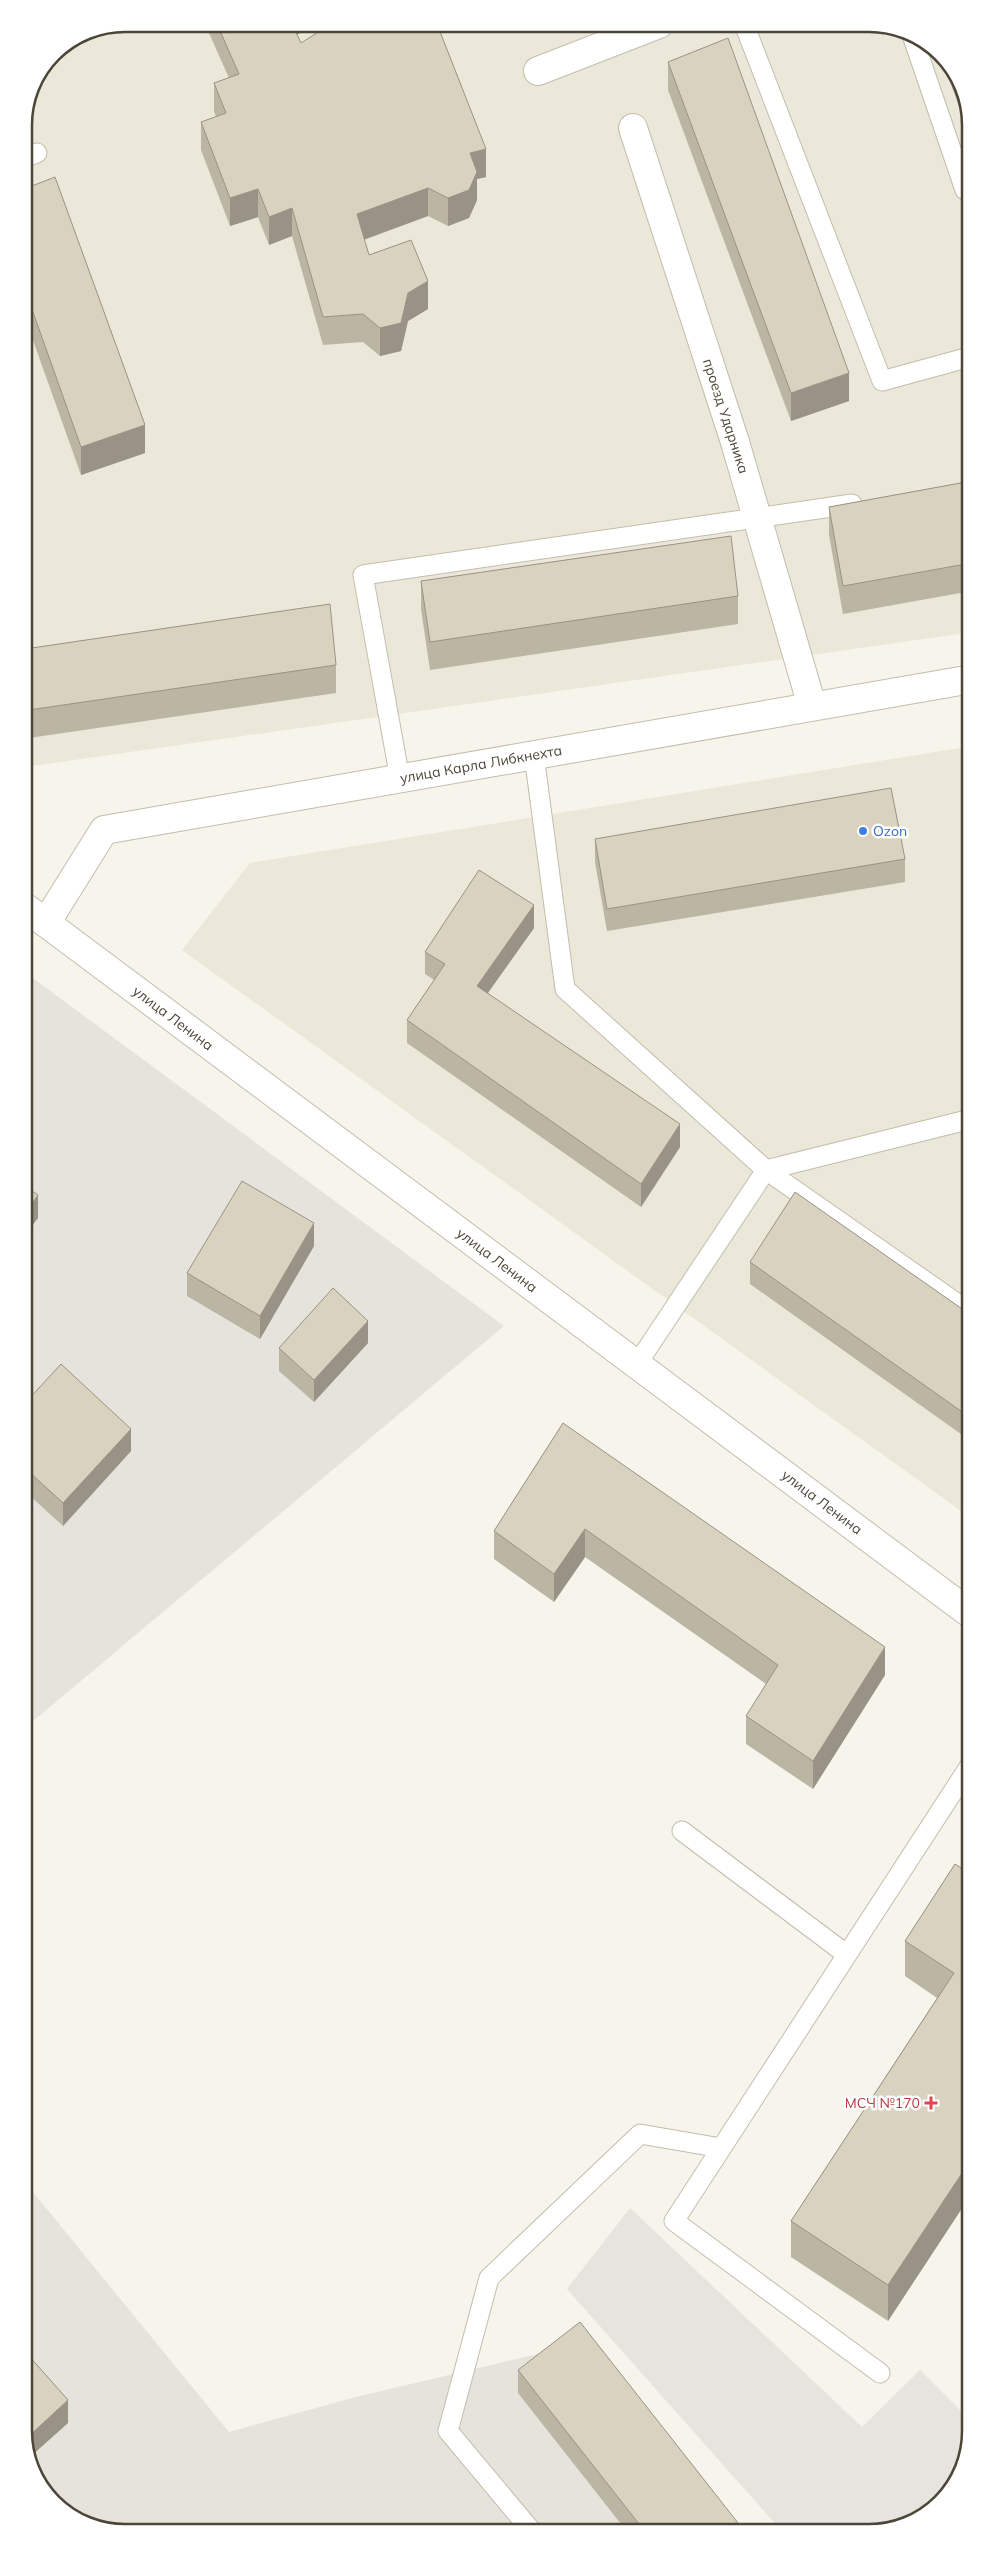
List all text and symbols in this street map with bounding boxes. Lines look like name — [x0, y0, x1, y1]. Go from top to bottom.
street label: проезд Ударника — [699, 356, 753, 476]
street label: улица Карла Либкнехта — [399, 741, 563, 787]
place label: Ozon — [873, 822, 907, 840]
marker: Ozon — [857, 825, 869, 837]
street label: улица Ленина — [129, 982, 217, 1054]
street label: улица Ленина — [453, 1224, 541, 1296]
street label: улица Ленина — [778, 1466, 866, 1538]
place label: МСЧ №170 — [845, 2094, 920, 2112]
marker: МСЧ №170 — [924, 2096, 938, 2110]

